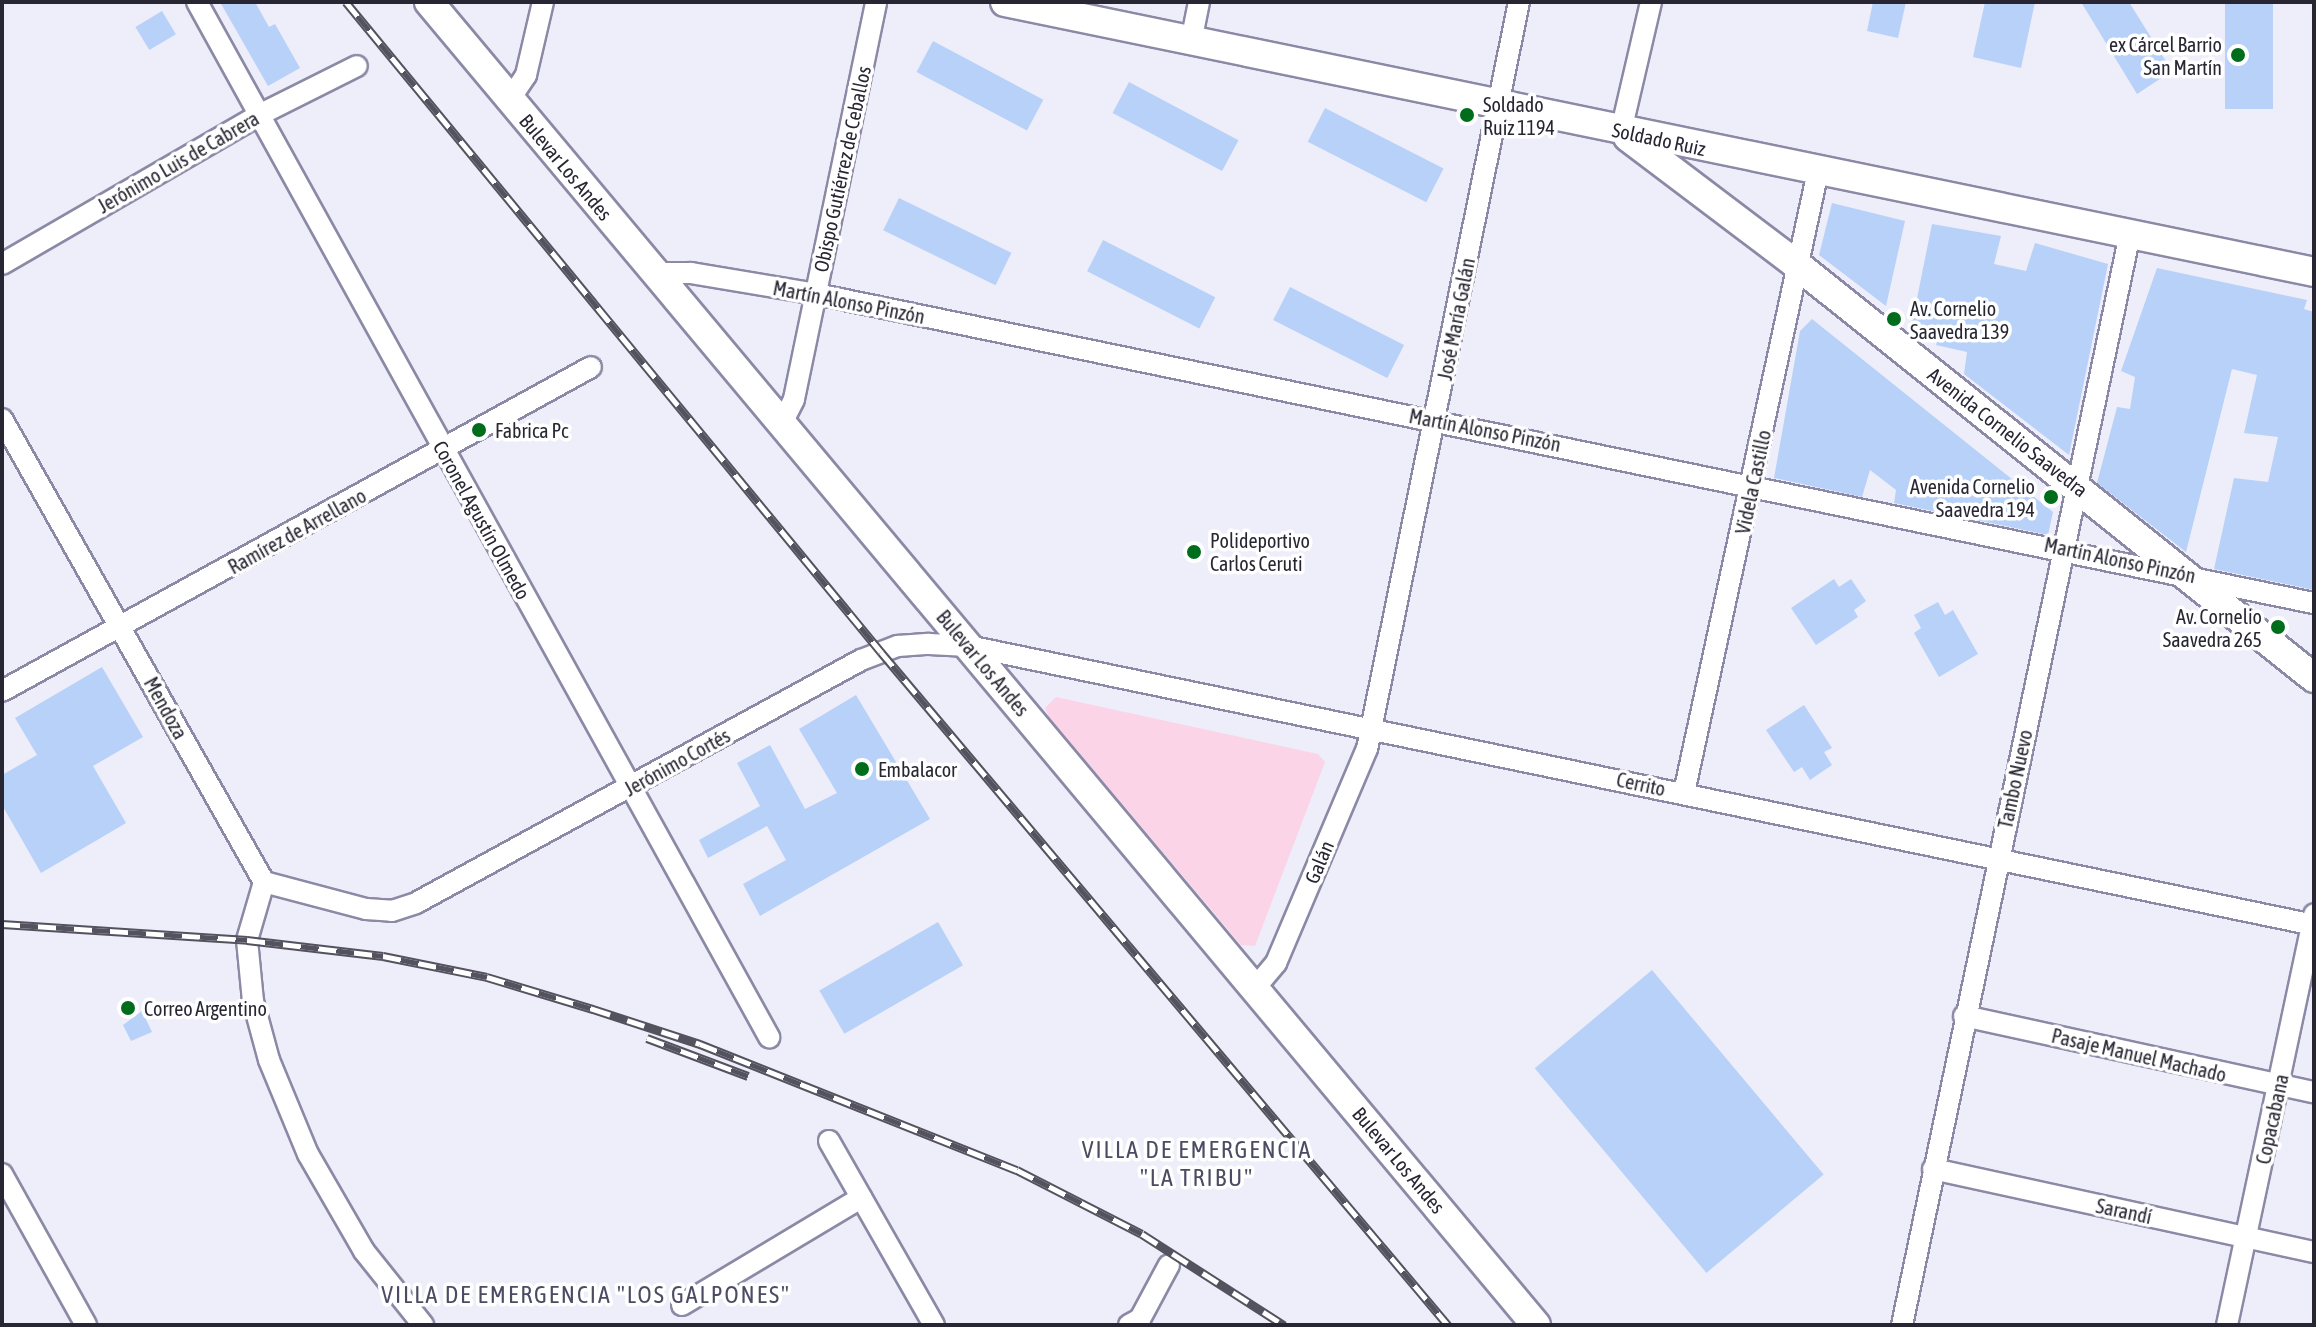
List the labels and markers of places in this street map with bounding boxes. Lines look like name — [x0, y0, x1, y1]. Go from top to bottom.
place label: ex Cárcel Barrio San Martín — [2109, 32, 2222, 79]
marker: ex Cárcel Barrio San Martín — [2229, 46, 2247, 64]
place label: Soldado Ruiz 1194 — [1483, 92, 1555, 139]
marker: Soldado Ruiz 1194 — [1458, 106, 1476, 124]
place label: Av. Cornelio Saavedra 139 — [1910, 296, 2009, 343]
marker: Av. Cornelio Saavedra 139 — [1885, 310, 1903, 328]
place label: Fabrica Pc — [495, 418, 568, 442]
marker: Fabrica Pc — [470, 421, 488, 439]
place label: Avenida Cornelio Saavedra 194 — [1910, 474, 2035, 521]
marker: Avenida Cornelio Saavedra 194 — [2042, 488, 2060, 506]
place label: Polideportivo Carlos Ceruti — [1210, 528, 1310, 575]
marker: Polideportivo Carlos Ceruti — [1185, 543, 1203, 561]
place label: Av. Cornelio Saavedra 265 — [2163, 604, 2262, 651]
marker: Av. Cornelio Saavedra 265 — [2269, 618, 2287, 636]
place label: Embalacor — [878, 757, 957, 781]
marker: Embalacor — [853, 760, 871, 778]
place label: Correo Argentino — [144, 996, 267, 1020]
marker: Correo Argentino — [119, 999, 137, 1017]

